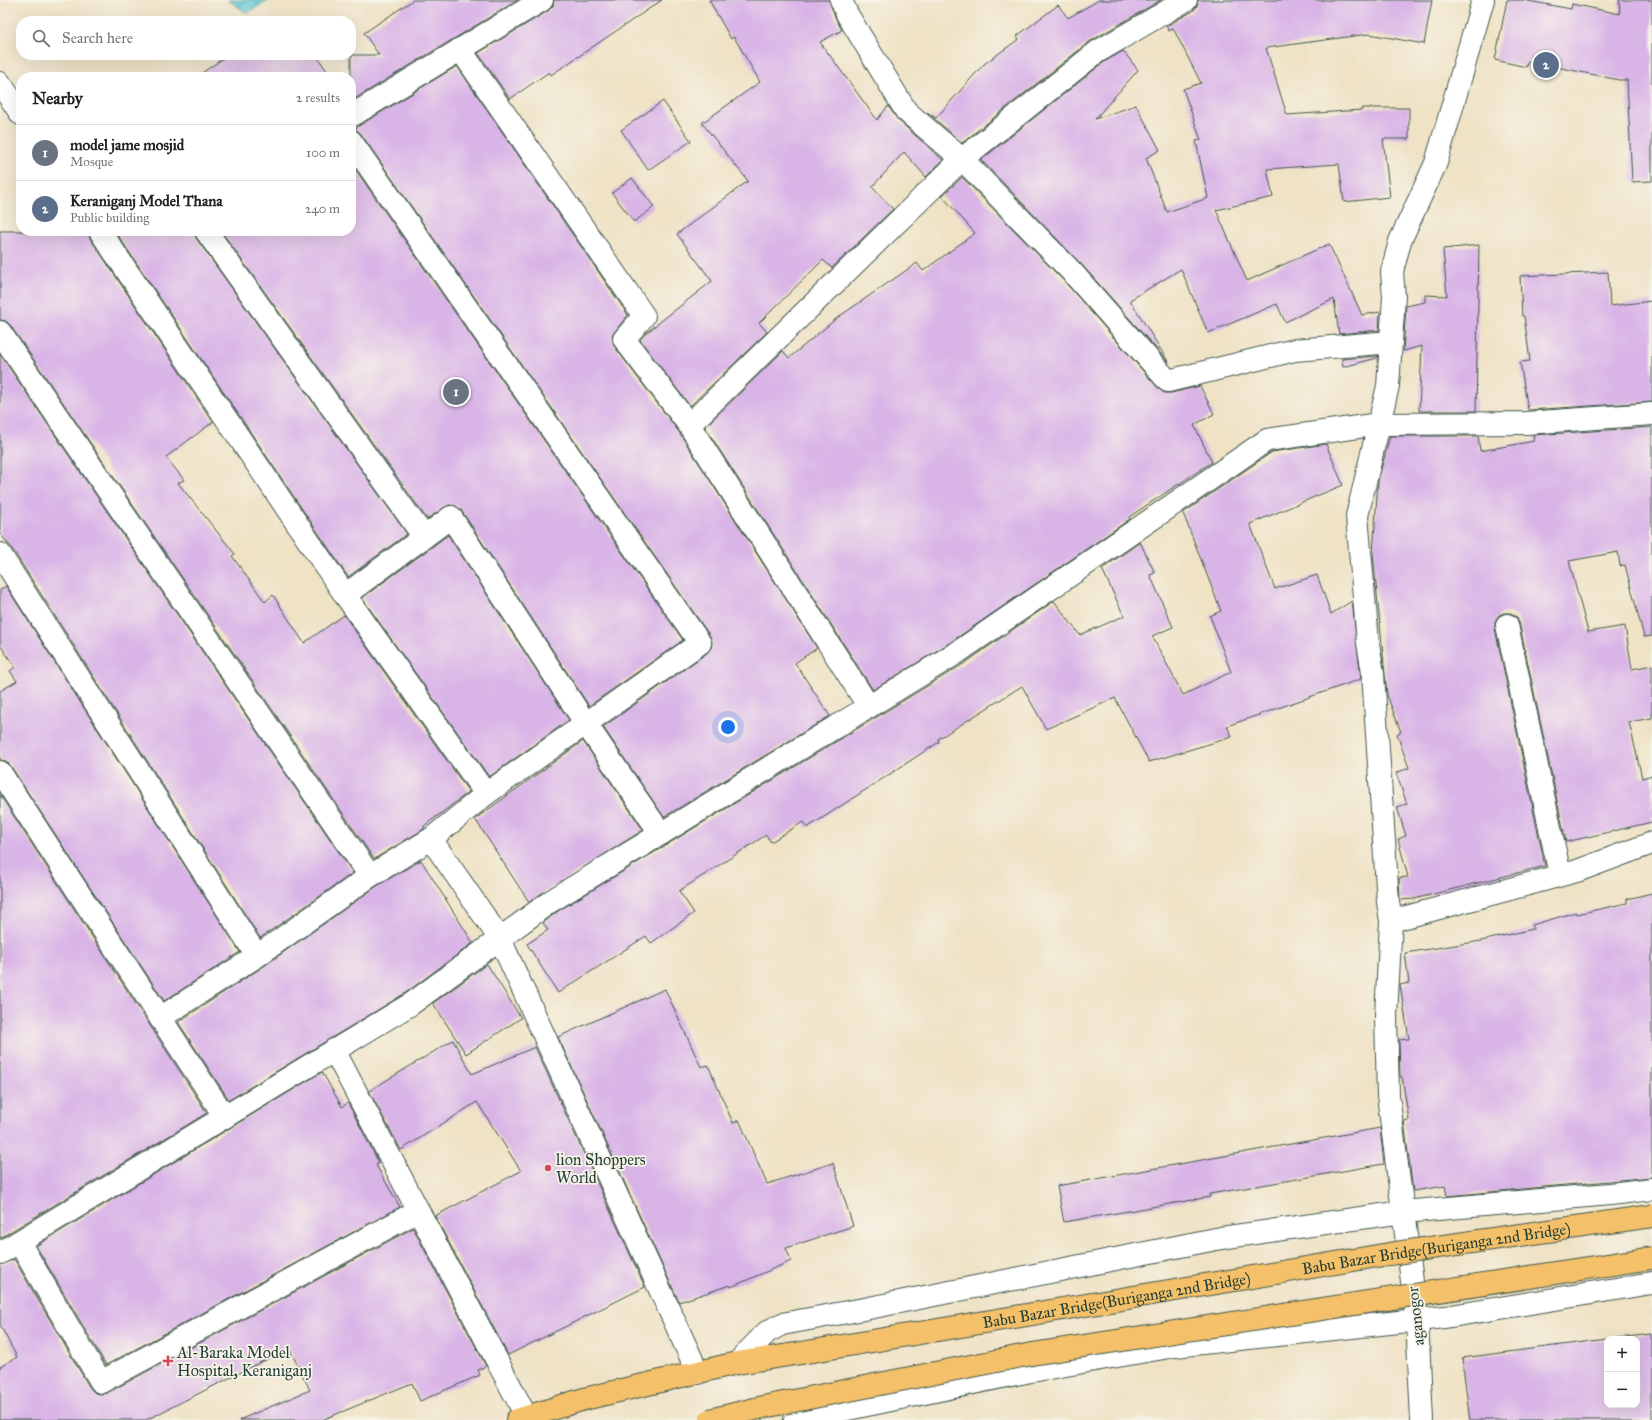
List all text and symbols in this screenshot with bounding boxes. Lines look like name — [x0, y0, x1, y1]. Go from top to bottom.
search box — [16, 16, 356, 60]
icon: search — [30, 27, 52, 49]
text: Search here — [62, 29, 133, 47]
pin: 2 — [1533, 50, 1559, 80]
text: Nearby — [32, 88, 83, 109]
text: 2 results — [296, 90, 340, 106]
text: model jame mosjid — [70, 136, 184, 154]
text: 1 — [42, 145, 48, 161]
text: 100 m — [306, 145, 340, 161]
text: Mosque — [70, 154, 113, 170]
text: Keraniganj Model Thana — [70, 192, 223, 210]
text: 2 — [42, 201, 48, 217]
text: 240 m — [305, 201, 340, 217]
text: Public building — [70, 210, 149, 226]
pin: 1 — [443, 377, 469, 407]
your location — [718, 717, 738, 737]
place label: lion Shoppers World — [556, 1150, 646, 1187]
marker: lion Shoppers World — [543, 1163, 553, 1173]
street label: Babu Bazar Bridge(Buriganga 2nd Bridge) — [1301, 1219, 1572, 1278]
street label: Babu Bazar Bridge(Buriganga 2nd Bridge) — [981, 1268, 1252, 1332]
street label: aganogor — [1403, 1285, 1429, 1346]
map controls — [1604, 1336, 1640, 1408]
button: + — [1604, 1336, 1640, 1372]
place label: Al-Baraka Model Hospital, Keraniganj — [176, 1343, 312, 1381]
marker: Al-Baraka Model Hospital, Keraniganj — [162, 1355, 174, 1367]
button: − — [1604, 1372, 1640, 1408]

